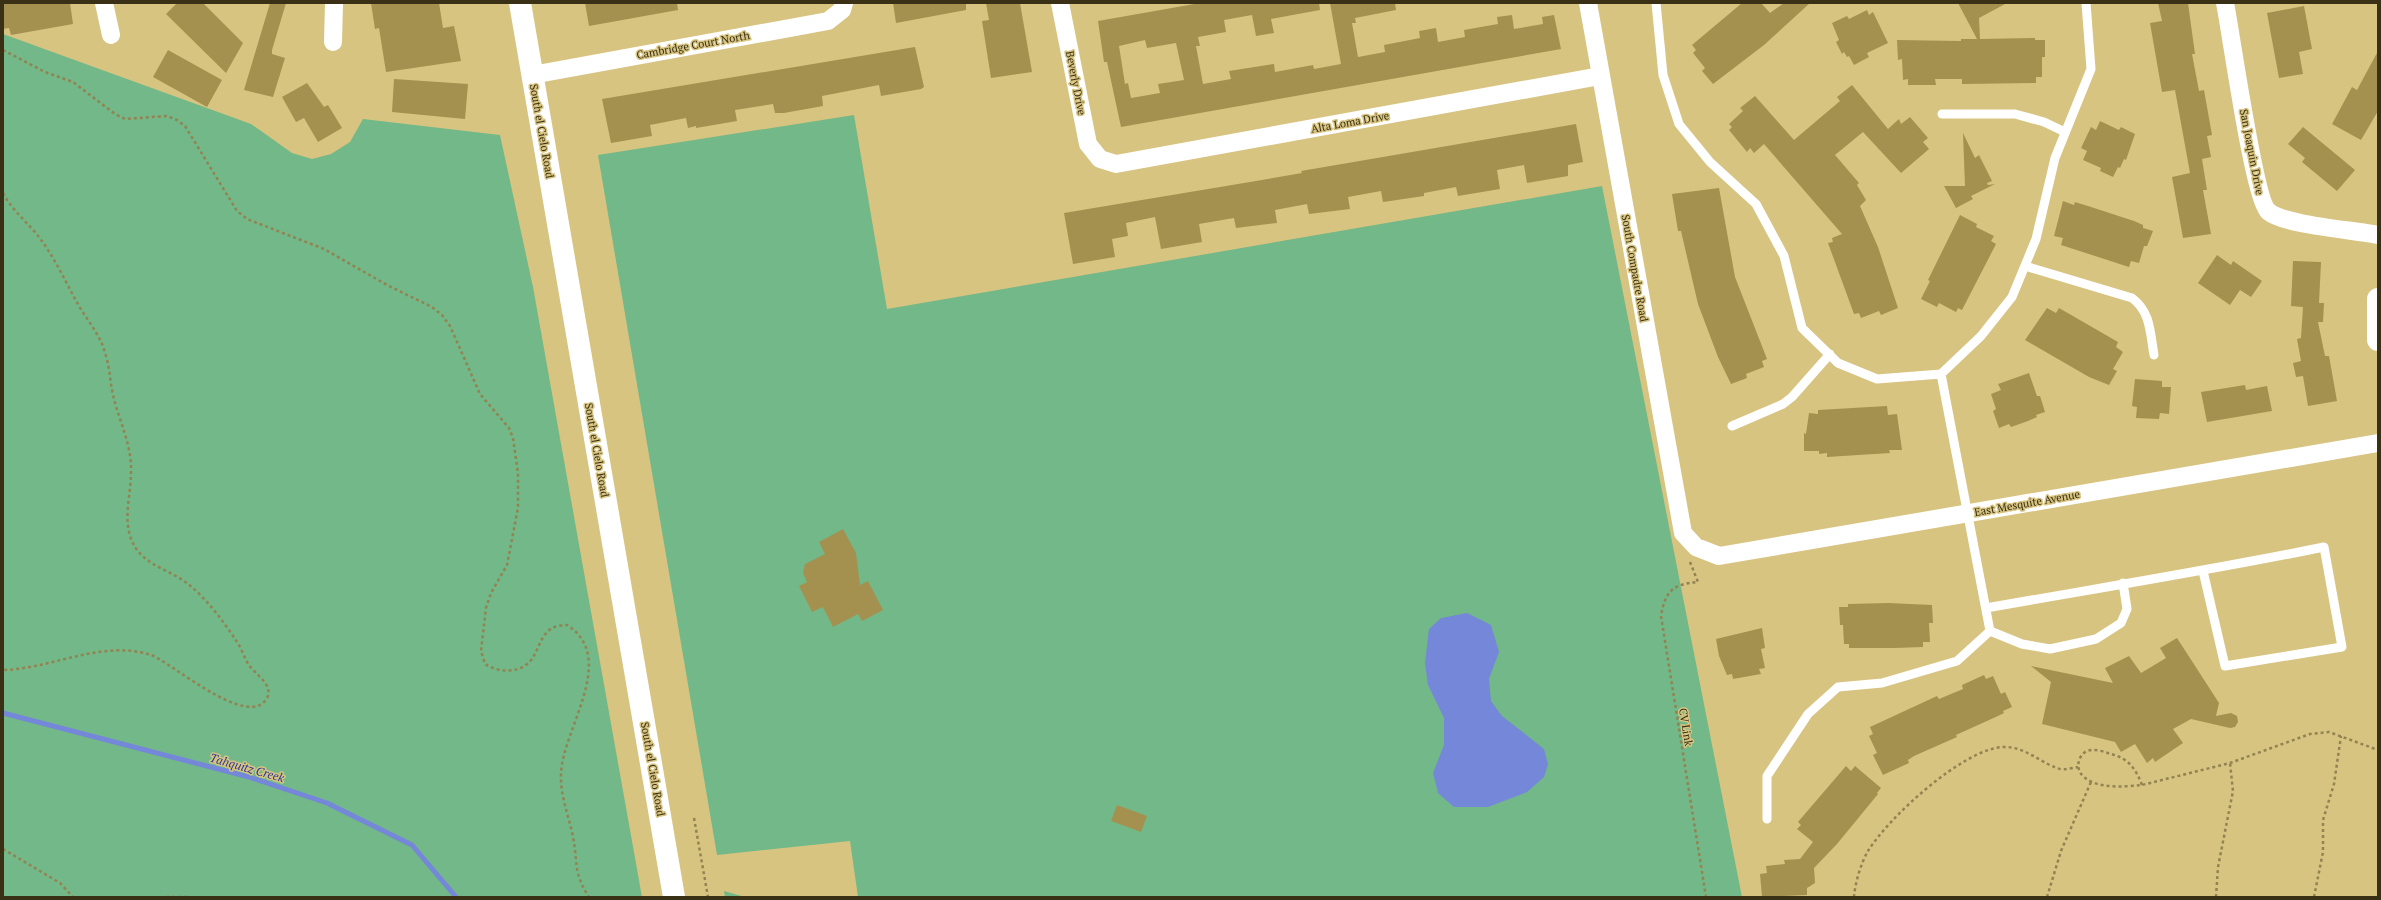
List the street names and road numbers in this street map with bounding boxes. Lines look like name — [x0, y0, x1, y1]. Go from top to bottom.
street label: Cambridge Court North — [635, 28, 751, 62]
street label: Beverly Drive — [1063, 50, 1089, 117]
street label: South el Cielo Road — [527, 83, 557, 179]
street label: Alta Loma Drive — [1310, 108, 1391, 136]
street label: San Joaquin Drive — [2237, 108, 2267, 197]
street label: South Compadre Road — [1619, 213, 1651, 323]
street label: South el Cielo Road — [582, 402, 612, 498]
street label: East Mesquite Avenue — [1973, 487, 2081, 519]
street label: CV Link — [1676, 707, 1696, 747]
street label: South el Cielo Road — [638, 721, 668, 817]

